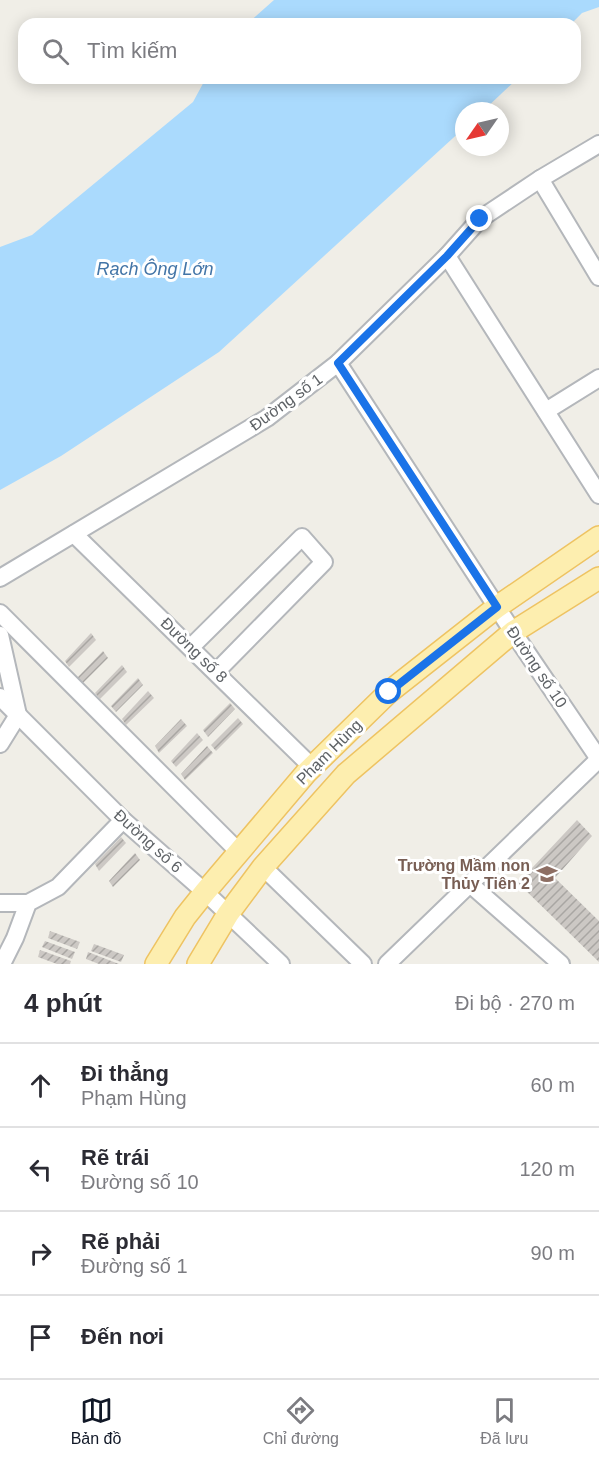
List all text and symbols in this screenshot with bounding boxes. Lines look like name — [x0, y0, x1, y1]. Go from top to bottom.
search box — [18, 18, 581, 84]
icon: search — [39, 35, 72, 68]
text: Tìm kiếm — [87, 38, 177, 63]
north arrow — [455, 102, 509, 156]
route end — [466, 205, 492, 231]
water label: Rạch Ông Lớn — [97, 258, 213, 279]
street label: Đường số 1 — [247, 370, 326, 434]
street label: Đường số 8 — [157, 614, 231, 686]
street label: Đường số 10 — [504, 623, 570, 711]
route start — [375, 678, 401, 704]
street label: Phạm Hùng — [293, 716, 365, 788]
street label: Đường số 6 — [111, 806, 185, 876]
place label: Trường Mầm non Thủy Tiên 2 — [398, 857, 530, 892]
school or university icon: Trường Mầm non Thủy Tiên 2 — [535, 862, 559, 886]
text: 4 phút — [24, 988, 102, 1018]
text: Đi bộ · 270 m — [455, 992, 575, 1014]
text: Đi thẳng — [81, 1061, 169, 1086]
icon: ahead — [24, 1069, 57, 1102]
text: 60 m — [531, 1074, 575, 1096]
text: Phạm Hùng — [81, 1087, 187, 1109]
text: Rẽ trái — [81, 1145, 149, 1170]
icon: left — [24, 1153, 57, 1186]
text: 120 m — [519, 1158, 575, 1180]
text: Đường số 10 — [81, 1171, 199, 1193]
text: Rẽ phải — [81, 1229, 160, 1254]
icon: right — [24, 1237, 57, 1270]
text: 90 m — [531, 1242, 575, 1264]
text: Đường số 1 — [81, 1255, 188, 1277]
icon: arrive — [24, 1321, 57, 1354]
text: Đến nơi — [81, 1324, 164, 1349]
tab: Bản đồ — [71, 1394, 121, 1448]
tab: Chỉ đường — [263, 1394, 339, 1448]
tab: Đã lưu — [480, 1394, 528, 1448]

